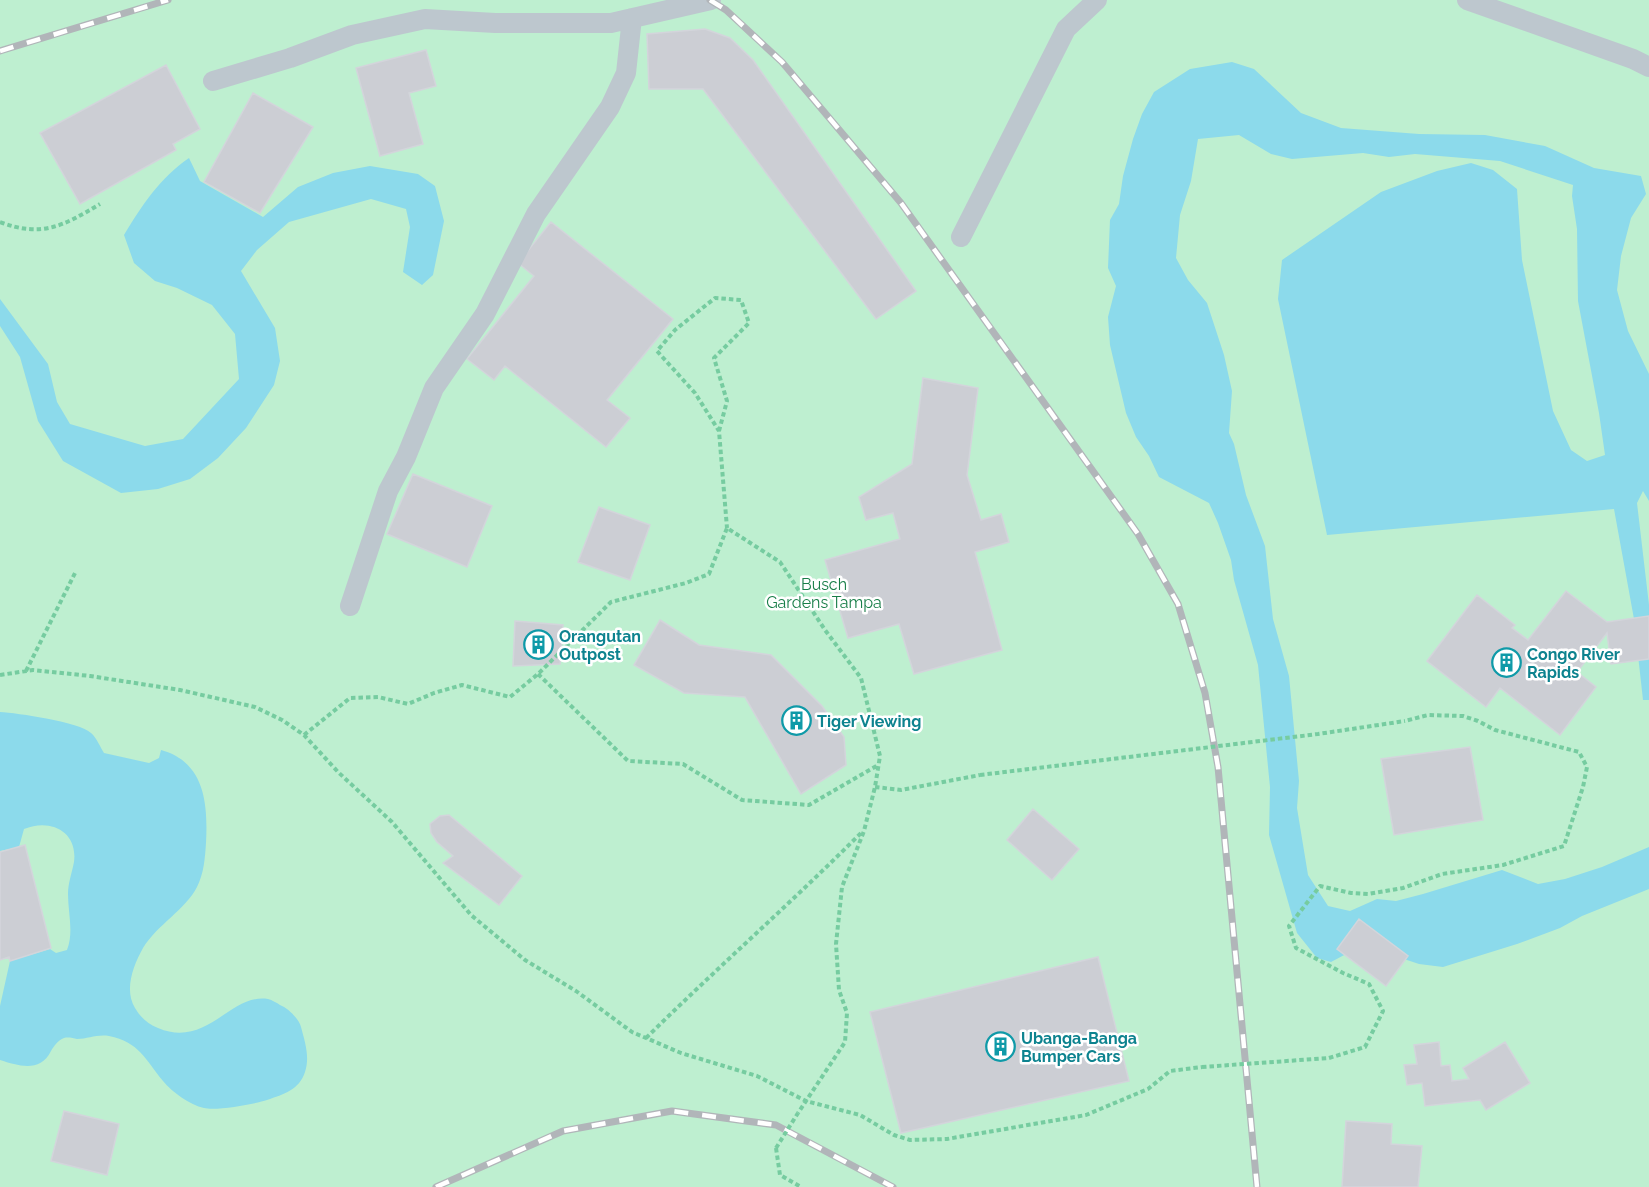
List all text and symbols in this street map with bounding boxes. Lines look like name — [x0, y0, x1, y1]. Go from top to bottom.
park label: Busch Gardens Tampa — [766, 575, 882, 612]
place label: Orangutan Outpost — [559, 627, 641, 664]
building icon: Orangutan Outpost — [522, 629, 554, 661]
place label: Congo River Rapids — [1527, 645, 1620, 682]
building icon: Congo River Rapids — [1490, 647, 1522, 679]
building icon: Tiger Viewing — [780, 705, 812, 737]
place label: Tiger Viewing — [817, 712, 921, 731]
place label: Ubanga-Banga Bumper Cars — [1021, 1029, 1137, 1066]
building icon: Ubanga-Banga Bumper Cars — [984, 1031, 1016, 1063]

